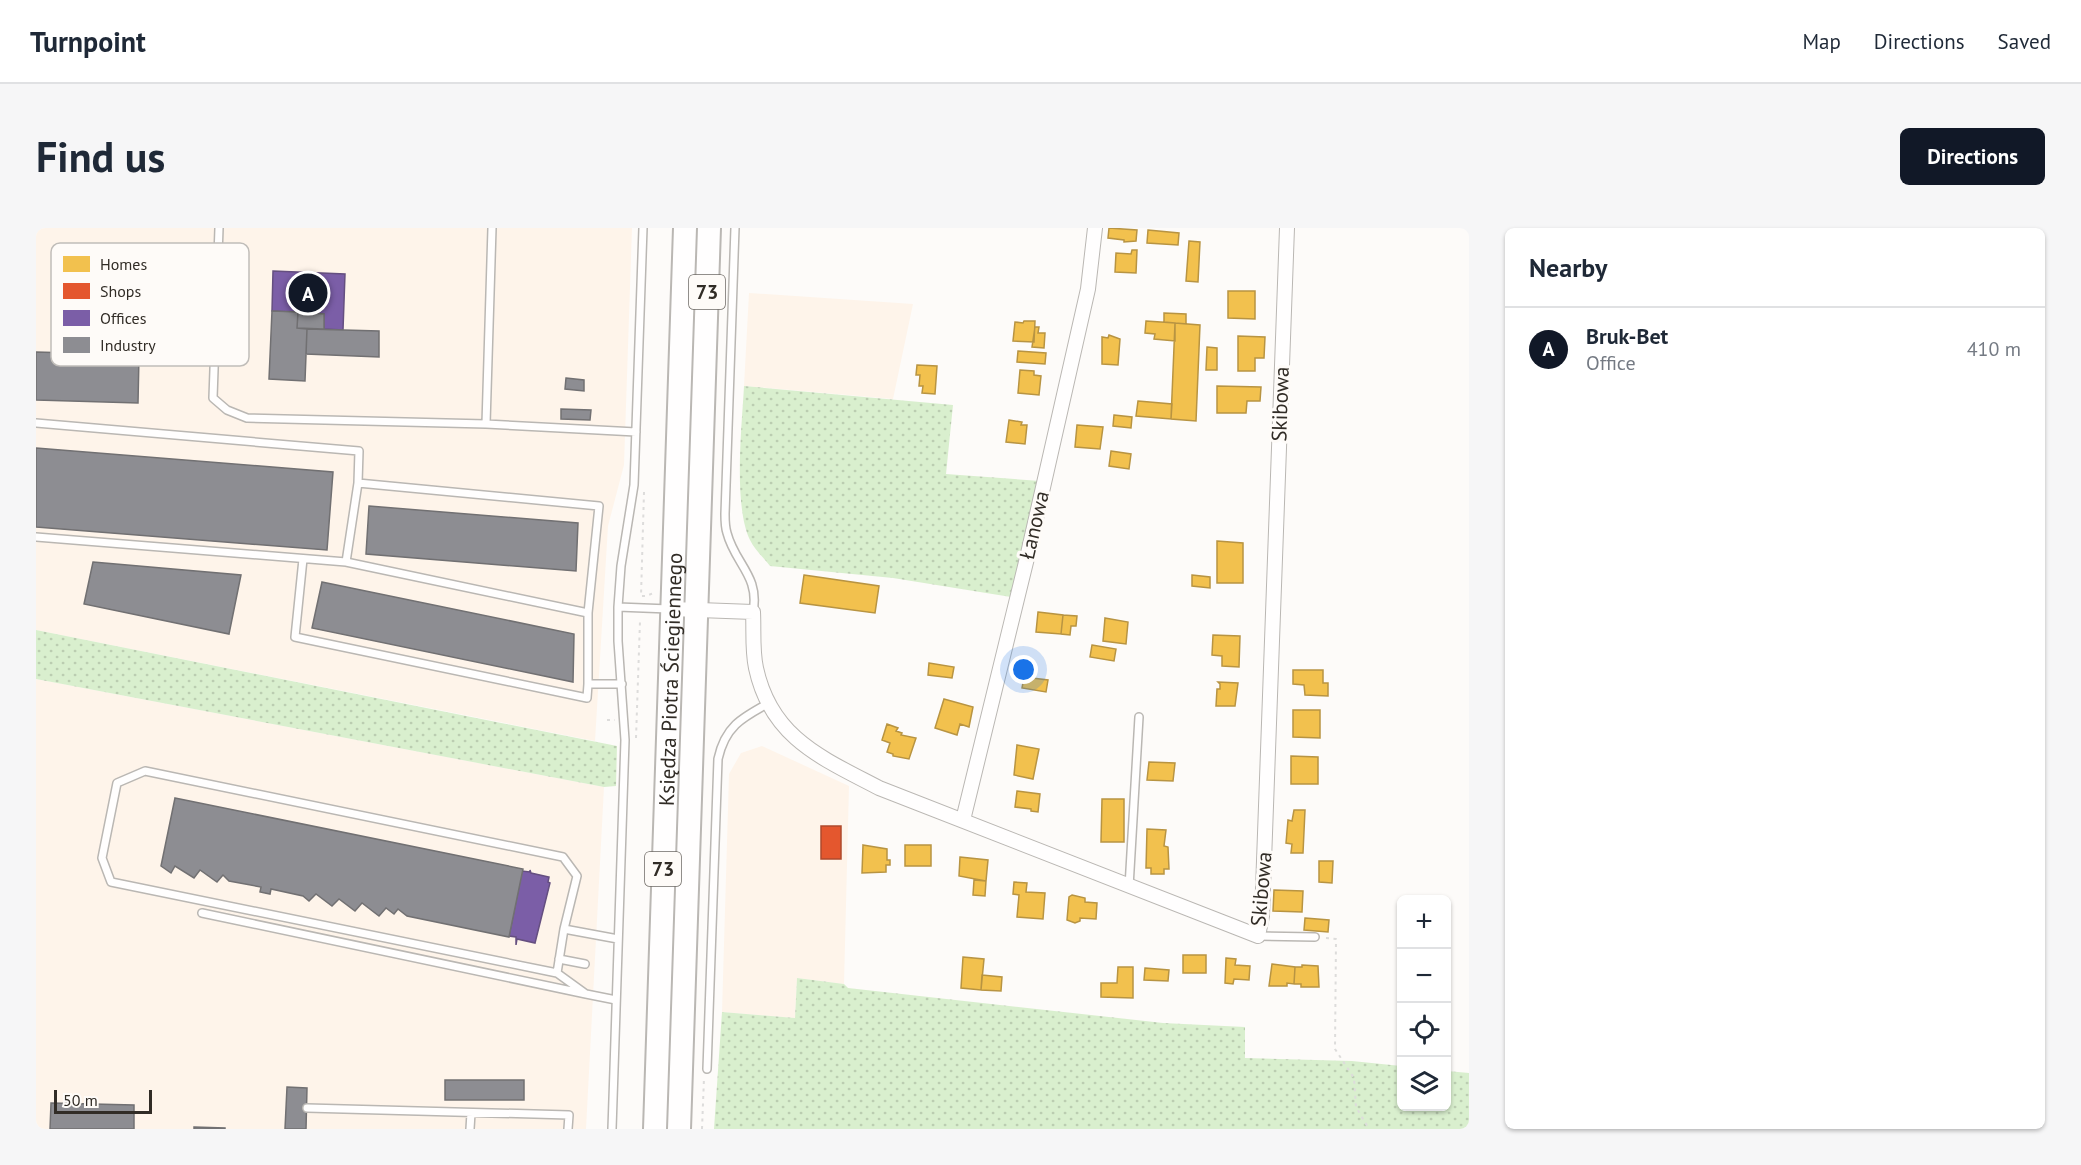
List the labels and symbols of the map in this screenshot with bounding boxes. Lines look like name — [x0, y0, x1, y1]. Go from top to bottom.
legend — [51, 243, 249, 366]
text: Homes — [100, 254, 147, 274]
pin: A — [288, 270, 328, 316]
road number: 73 — [689, 275, 725, 309]
text: Shops — [100, 281, 141, 301]
text: Offices — [100, 308, 147, 328]
text: Industry — [100, 335, 156, 355]
street label: Skibowa — [1265, 366, 1295, 442]
street label: Łanowa — [1013, 488, 1055, 562]
street label: Księdza Piotra Ściegiennego — [652, 552, 688, 806]
your location — [1009, 655, 1038, 684]
street label: Skibowa — [1244, 850, 1278, 928]
road number: 73 — [645, 852, 681, 886]
scale bar — [54, 1087, 152, 1114]

